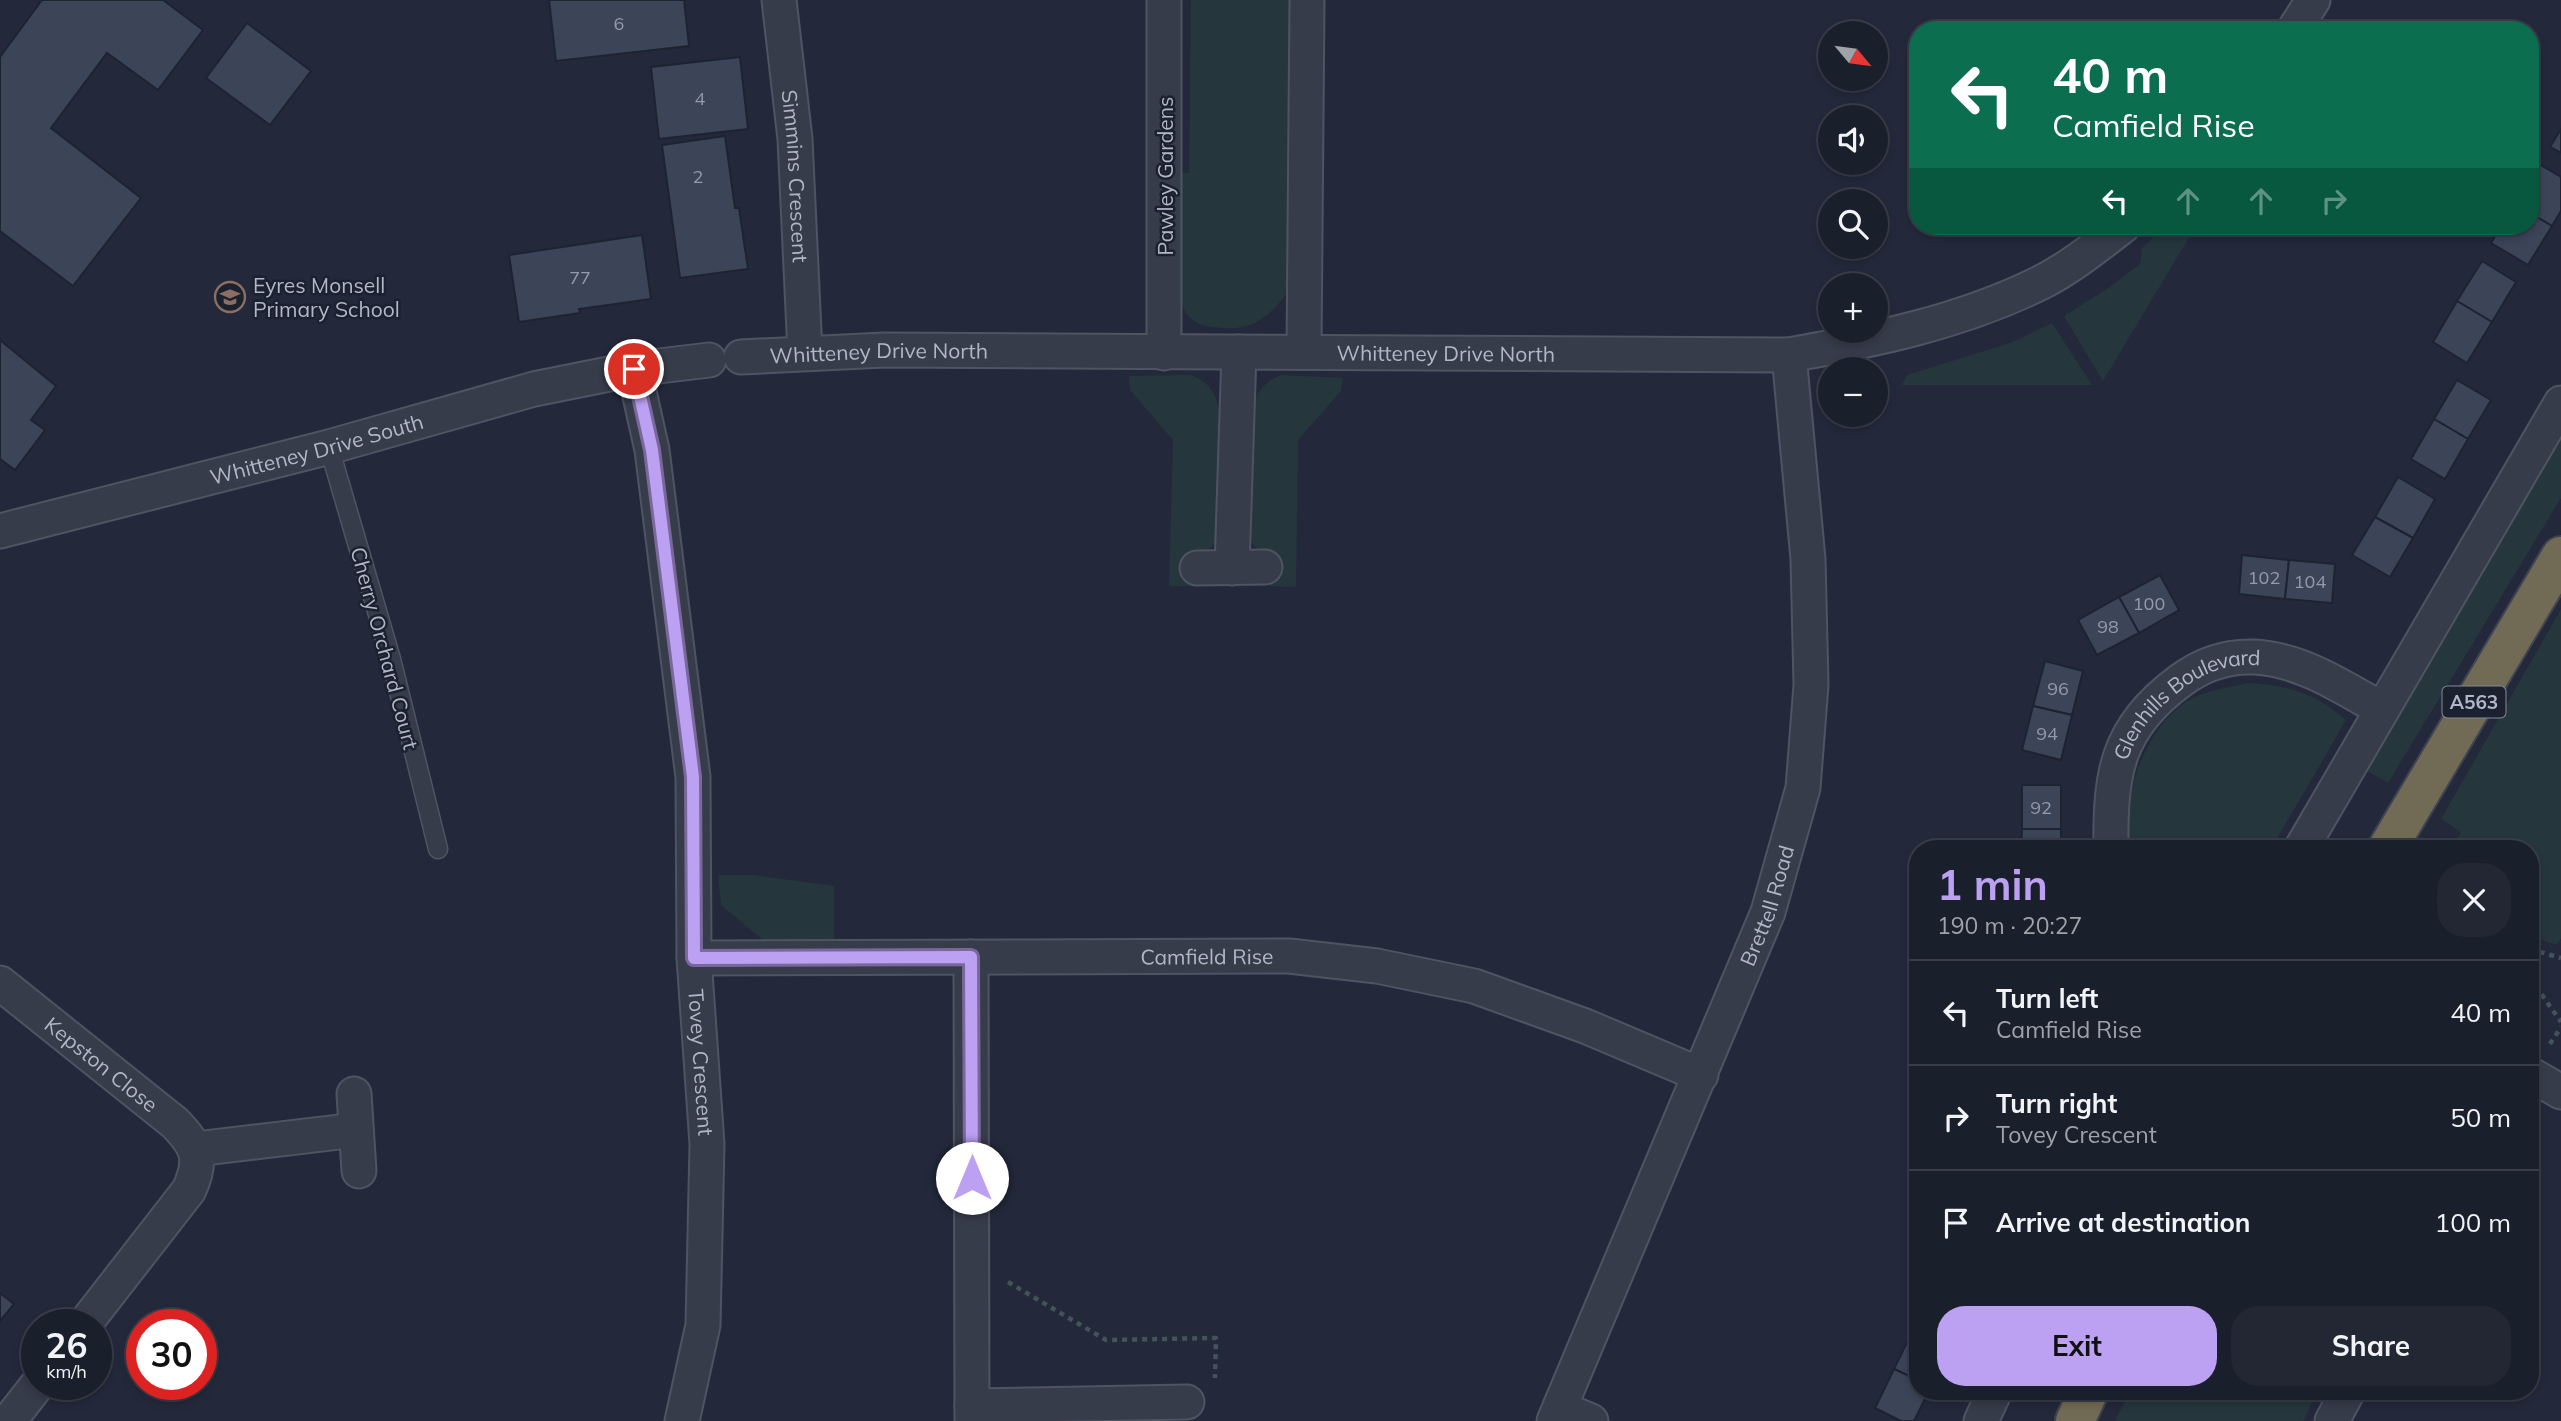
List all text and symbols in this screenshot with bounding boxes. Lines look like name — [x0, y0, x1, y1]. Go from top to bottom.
house number: 6 — [614, 12, 624, 35]
north arrow — [1818, 21, 1888, 91]
map controls — [1818, 21, 1888, 427]
text: 40 m — [2052, 44, 2168, 105]
icon: left — [1937, 49, 2028, 140]
house number: 4 — [695, 87, 706, 110]
street label: Simmins Crescent — [776, 88, 814, 263]
street label: Pawley Gardens — [1152, 96, 1178, 256]
button: sound — [1818, 105, 1888, 175]
text: Camfield Rise — [2052, 105, 2255, 145]
house number: 2 — [693, 165, 703, 188]
icon: left — [2096, 182, 2134, 220]
icon: ahead — [2169, 182, 2207, 220]
icon: ahead — [2242, 182, 2280, 220]
icon: right — [2315, 182, 2353, 220]
button: search — [1818, 189, 1888, 259]
house number: 77 — [569, 266, 591, 289]
place label: Eyres Monsell Primary School — [253, 272, 400, 322]
button: + — [1818, 273, 1888, 343]
school or university icon: Eyres Monsell Primary School — [213, 280, 247, 314]
street label: Whitteney Drive North — [769, 337, 988, 369]
pin — [604, 339, 664, 399]
street label: Whitteney Drive North — [1337, 340, 1555, 367]
icon: arrive — [615, 350, 653, 388]
button: − — [1818, 357, 1888, 427]
street label: Whitteney Drive South — [207, 408, 426, 490]
street label: Cherry Orchard Court — [345, 544, 425, 752]
house number: 102 — [2248, 566, 2280, 589]
house number: 104 — [2294, 570, 2326, 593]
house number: 100 — [2133, 592, 2165, 615]
house number: 98 — [2097, 615, 2119, 638]
street label: Glenhills Boulevard — [2107, 644, 2261, 763]
house number: 96 — [2047, 677, 2069, 700]
road number: A563 — [2442, 687, 2506, 718]
house number: 94 — [2036, 722, 2058, 745]
house number: 92 — [2030, 796, 2052, 819]
street label: Brettell Road — [1734, 842, 1799, 970]
text: 1 min — [1937, 858, 2048, 911]
button: close — [2437, 863, 2511, 937]
text: 190 m · 20:27 — [1937, 911, 2082, 940]
street label: Camfield Rise — [1140, 943, 1274, 969]
text: Turn left — [1996, 982, 2098, 1015]
street label: Tovey Crescent — [683, 988, 719, 1136]
icon: left — [1937, 994, 1975, 1032]
text: 40 m — [2450, 996, 2511, 1029]
street label: Kepston Close — [40, 1011, 163, 1117]
text: Camfield Rise — [1996, 1015, 2142, 1044]
text: Turn right — [1996, 1087, 2117, 1120]
icon: right — [1937, 1099, 1975, 1137]
text: 50 m — [2450, 1101, 2511, 1134]
text: Tovey Crescent — [1996, 1120, 2157, 1149]
position arrow — [935, 1141, 1009, 1215]
icon: arrive — [1937, 1204, 1975, 1242]
text: Arrive at destination — [1996, 1206, 2251, 1239]
text: 100 m — [2435, 1206, 2511, 1239]
button: Exit — [1937, 1306, 2217, 1386]
button: Share — [2231, 1306, 2511, 1386]
speed limit sign: 30 — [126, 1309, 217, 1400]
text: 26 — [45, 1323, 88, 1367]
text: km/h — [46, 1360, 87, 1383]

